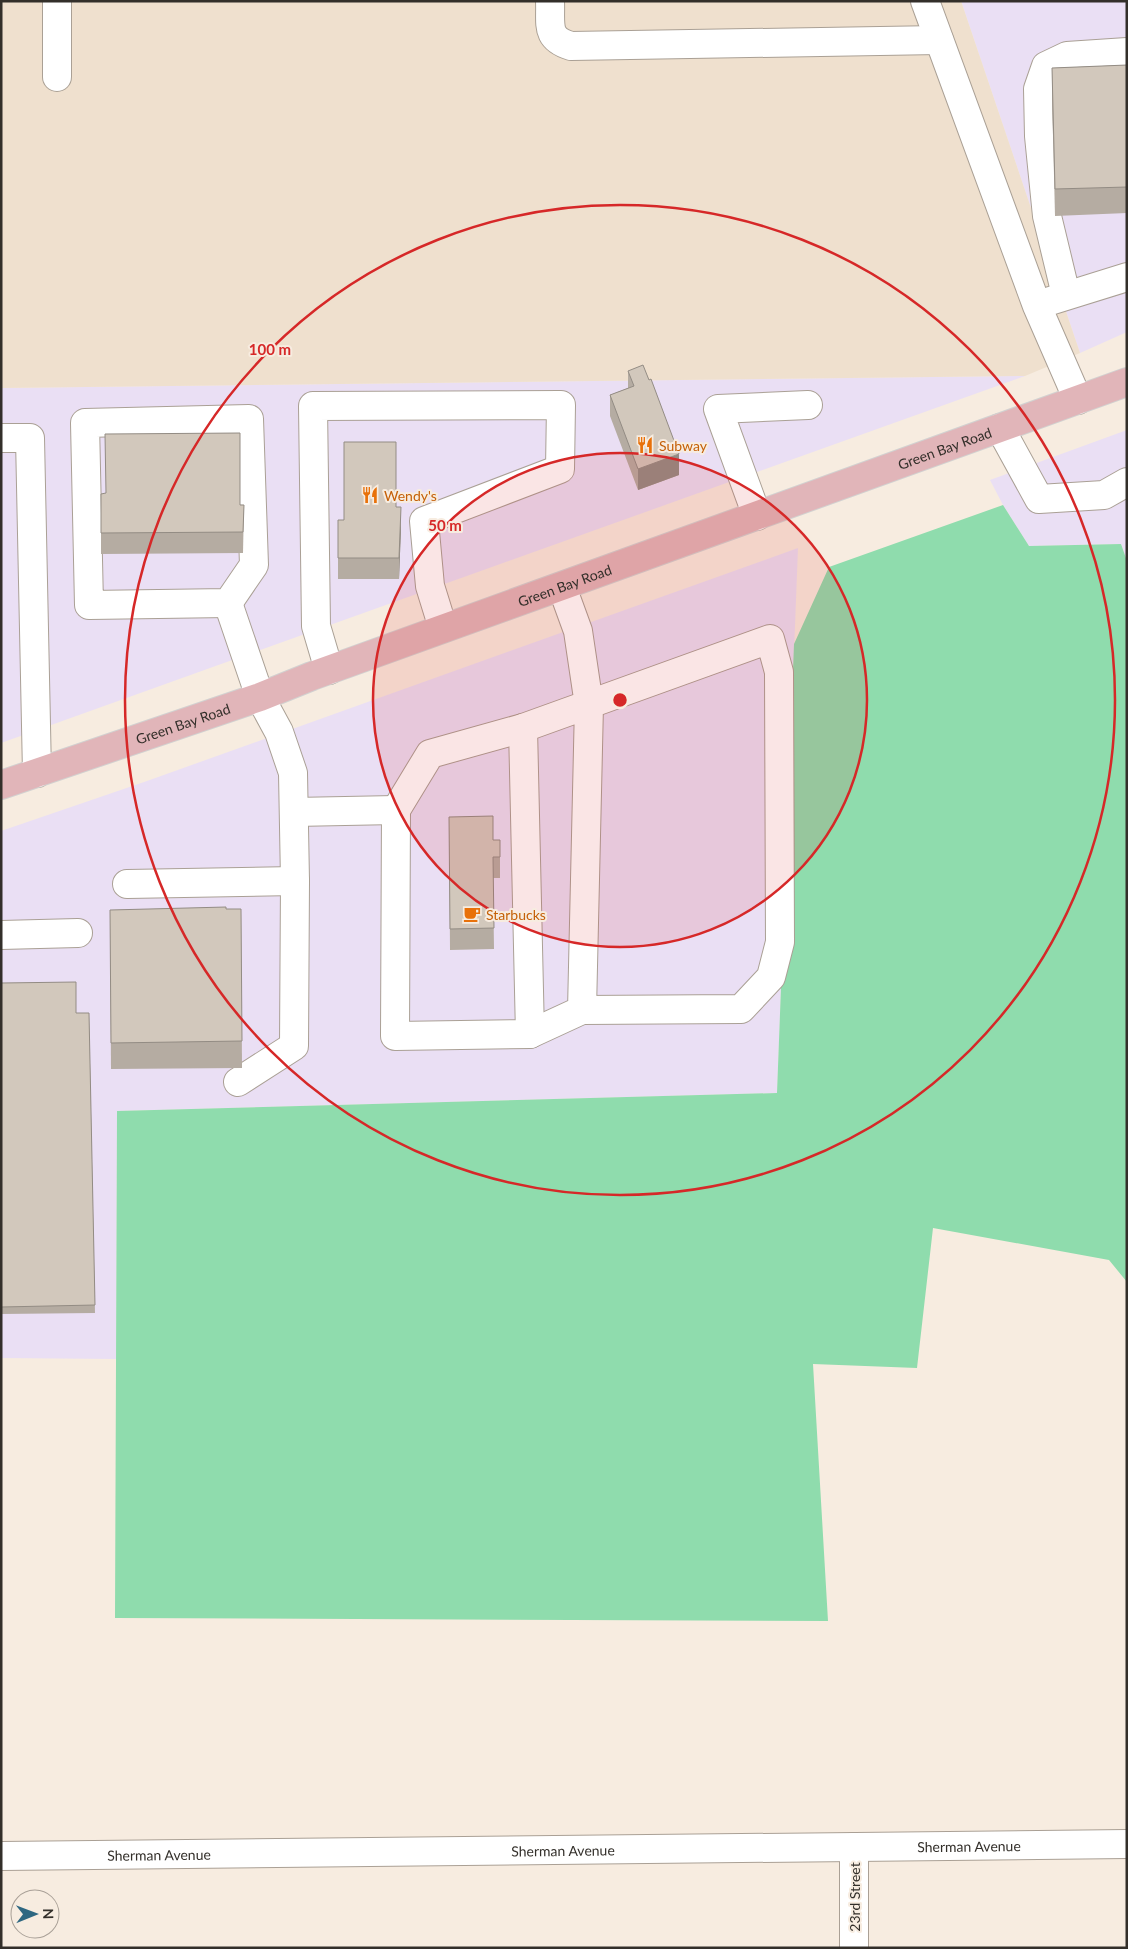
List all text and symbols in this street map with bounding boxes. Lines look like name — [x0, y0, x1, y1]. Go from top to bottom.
text: 100 m — [249, 340, 291, 358]
street label: Green Bay Road — [895, 423, 994, 473]
restaurant icon: Subway — [635, 435, 655, 455]
place label: Subway — [659, 437, 708, 454]
restaurant icon: Wendy's — [360, 485, 380, 505]
place label: Wendy's — [384, 487, 437, 504]
text: 50 m — [428, 516, 462, 534]
street label: Green Bay Road — [515, 560, 614, 610]
centre of rings — [611, 691, 629, 709]
street label: Green Bay Road — [133, 699, 232, 747]
cafe icon: Starbucks — [462, 904, 482, 924]
place label: Starbucks — [486, 906, 546, 923]
street label: Sherman Avenue — [917, 1837, 1021, 1855]
street label: Sherman Avenue — [511, 1841, 615, 1859]
street label: Sherman Avenue — [107, 1845, 211, 1863]
street label: 23rd Street — [846, 1862, 863, 1932]
north arrow — [10, 1889, 60, 1939]
text: N — [40, 1908, 57, 1919]

